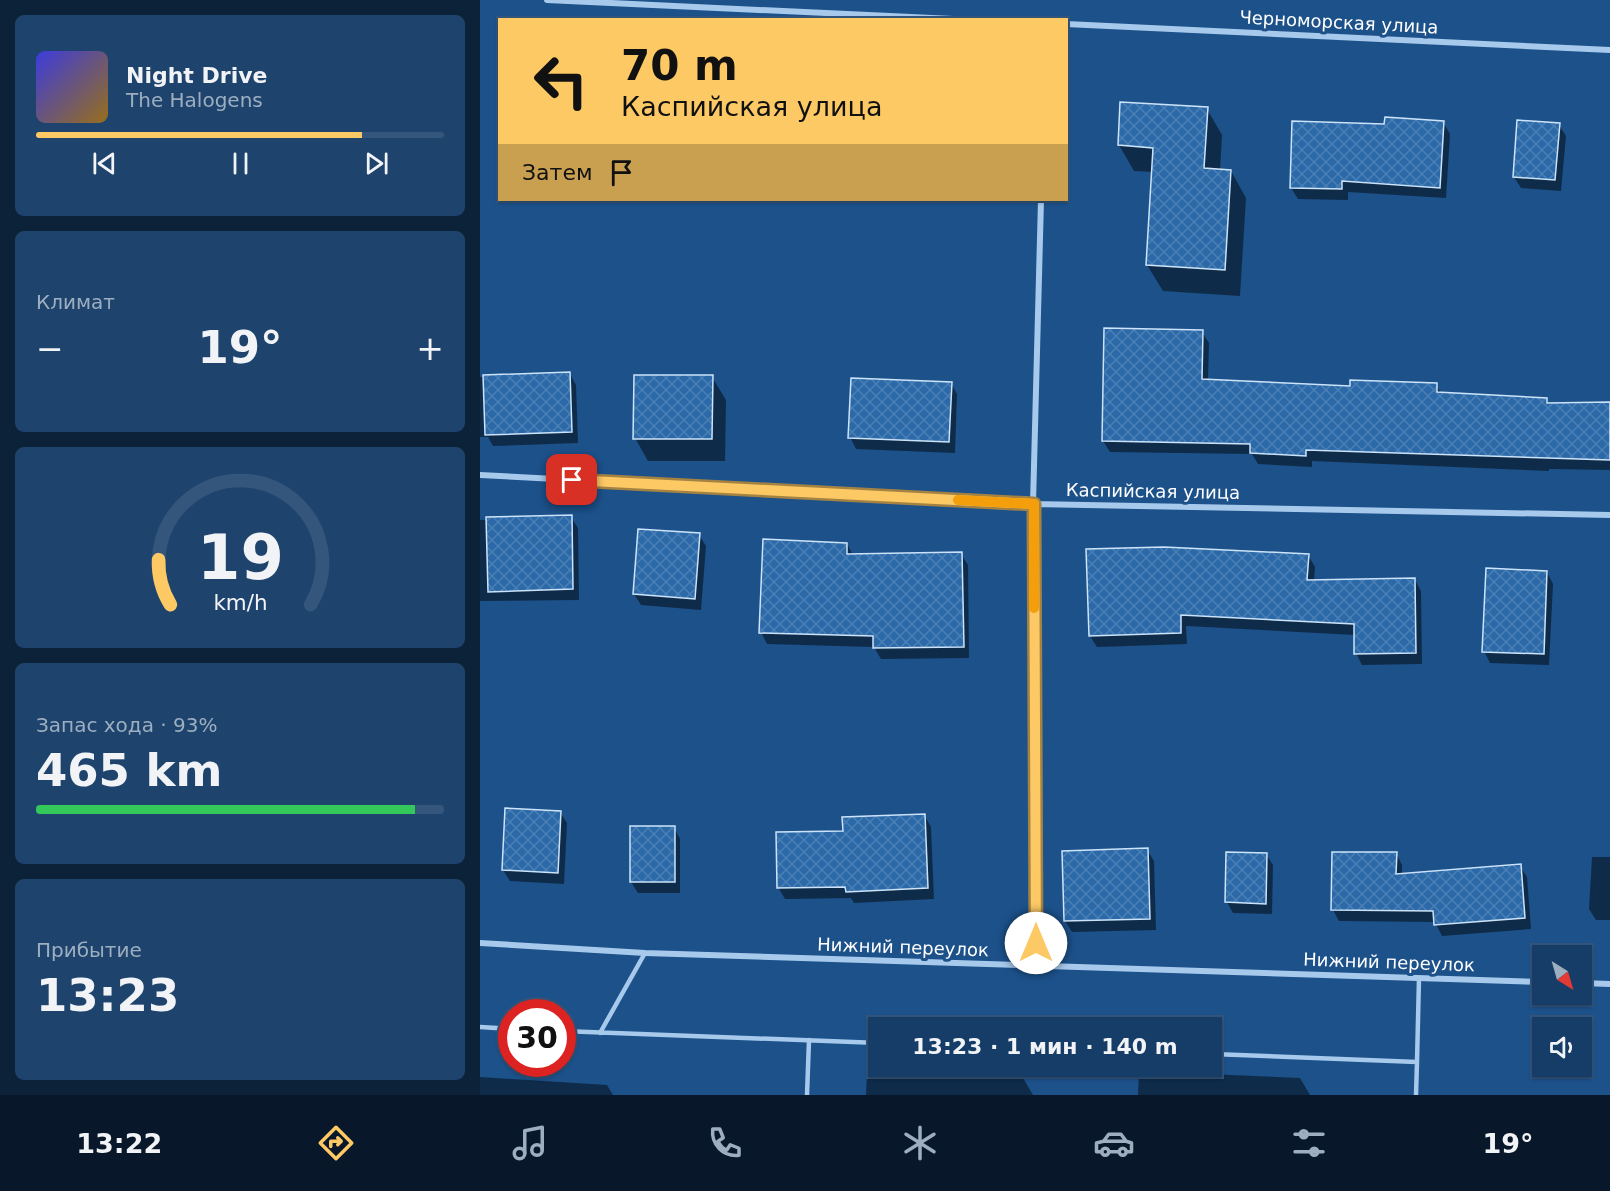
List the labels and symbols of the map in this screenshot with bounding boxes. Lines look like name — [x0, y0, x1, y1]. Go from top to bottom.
street label: Черноморская улица — [1239, 6, 1439, 38]
pin — [546, 454, 597, 505]
street label: Каспийская улица — [1066, 479, 1240, 503]
position arrow — [1004, 911, 1068, 975]
street label: Нижний переулок — [817, 934, 989, 960]
north arrow — [1532, 945, 1592, 1005]
street label: Нижний переулок — [1303, 949, 1475, 975]
speed limit sign: 30 — [498, 999, 576, 1077]

